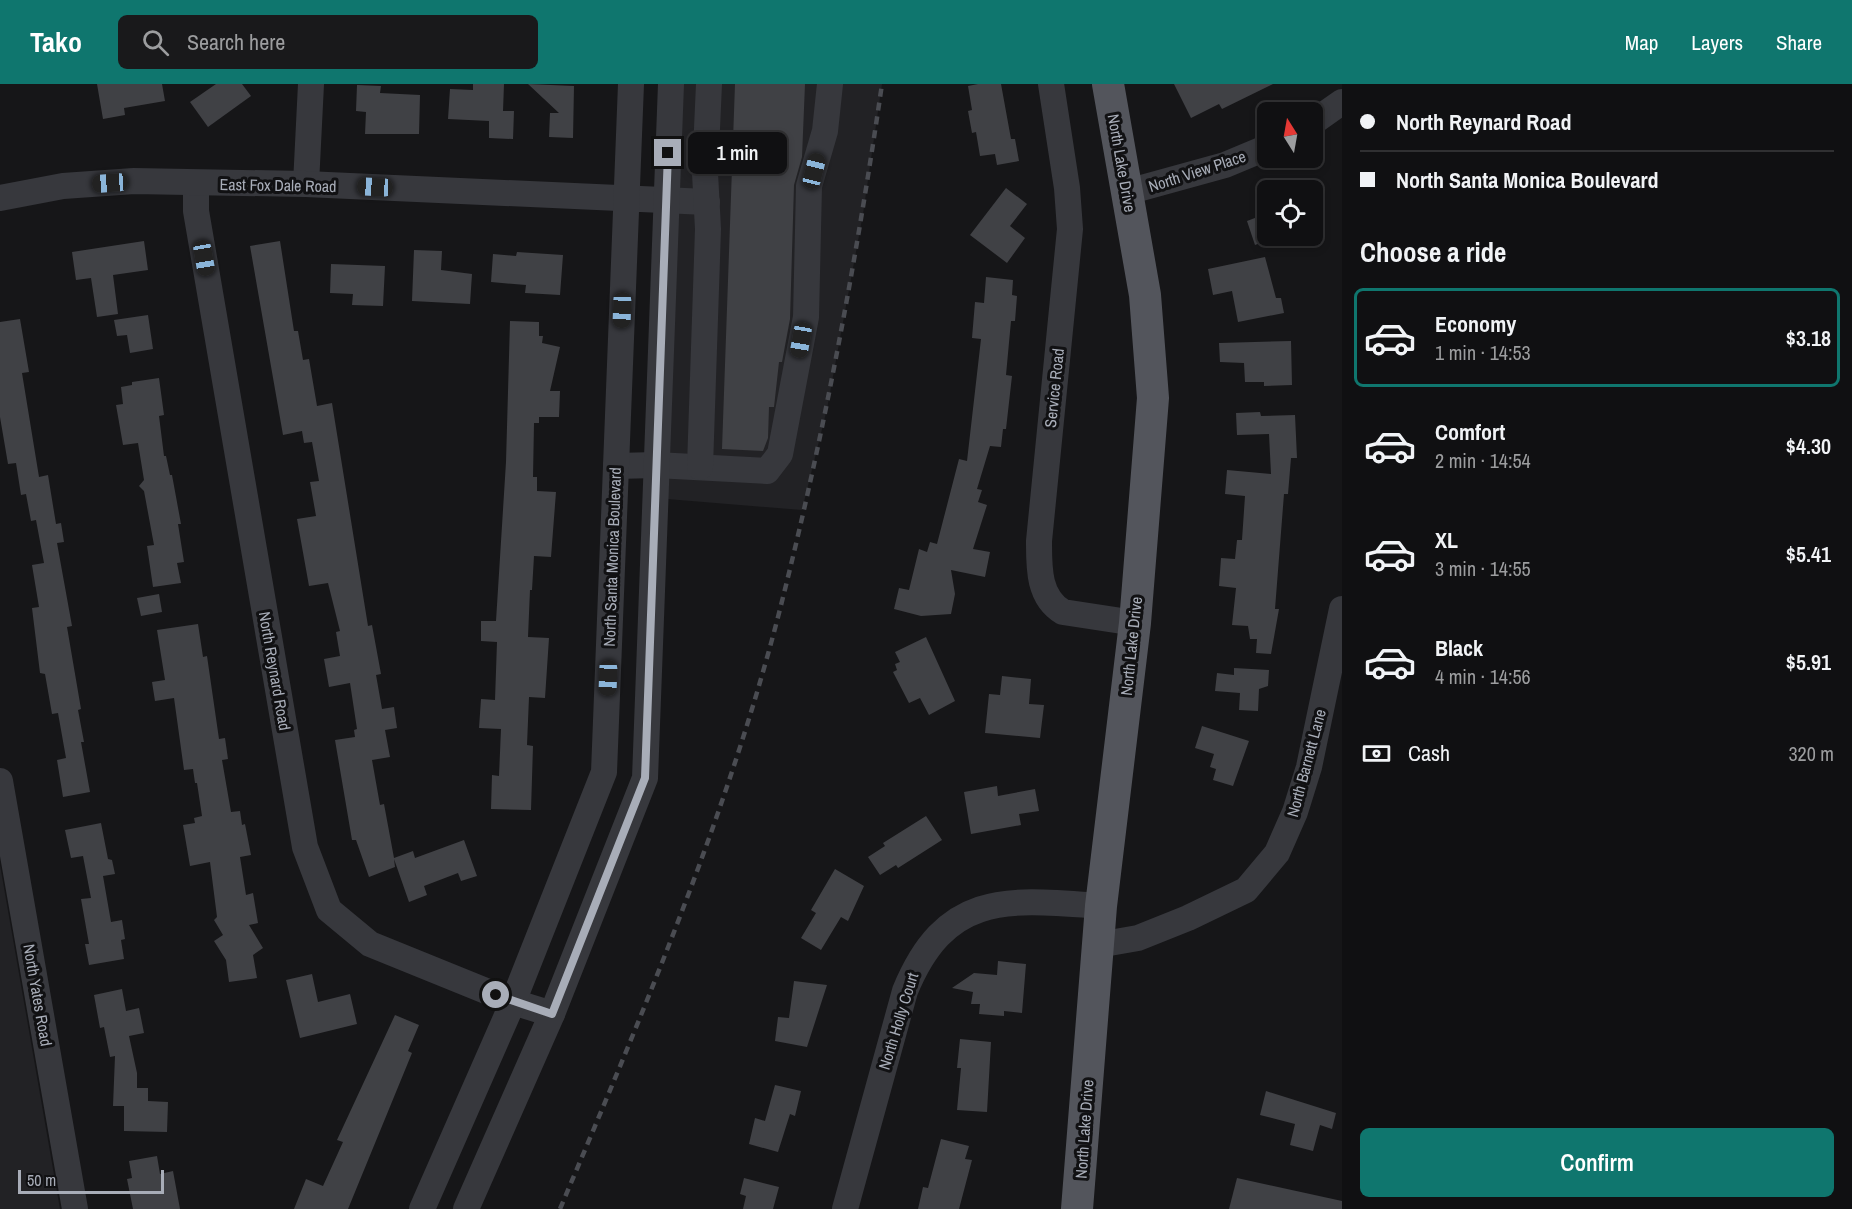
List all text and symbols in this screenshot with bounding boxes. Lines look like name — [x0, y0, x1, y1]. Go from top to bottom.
search box — [118, 15, 538, 69]
text: Tako — [30, 23, 82, 61]
icon: search — [139, 26, 172, 59]
text: Search here — [187, 27, 285, 57]
text: Map — [1625, 28, 1658, 57]
text: Layers — [1691, 28, 1743, 57]
text: Share — [1776, 28, 1822, 57]
north arrow — [1257, 102, 1323, 168]
map controls — [1257, 102, 1323, 246]
text: North Reynard Road — [1396, 107, 1571, 137]
street label: North Lake Drive — [1103, 112, 1141, 214]
callout: 1 min — [689, 132, 788, 174]
route end — [654, 139, 681, 166]
text: 1 min — [716, 139, 759, 166]
street label: North View Place — [1146, 145, 1248, 197]
car — [801, 151, 827, 191]
text: North Santa Monica Boulevard — [1396, 165, 1659, 195]
car — [91, 173, 129, 193]
street label: East Fox Dale Road — [219, 173, 337, 197]
car — [357, 177, 393, 197]
button: locate — [1257, 180, 1323, 246]
text: Choose a ride — [1360, 234, 1506, 270]
car — [192, 239, 216, 277]
car — [612, 292, 632, 328]
text: Economy — [1435, 309, 1516, 339]
icon: car — [1363, 311, 1417, 365]
car — [789, 321, 813, 359]
text: $3.18 — [1786, 323, 1831, 353]
text: 1 min · 14:53 — [1435, 339, 1531, 366]
street label: Service Road — [1039, 347, 1069, 429]
text: Comfort — [1435, 417, 1505, 447]
icon: car — [1363, 419, 1417, 473]
text: $4.30 — [1786, 431, 1831, 461]
text: 2 min · 14:54 — [1435, 447, 1531, 474]
street label: North Santa Monica Boulevard — [598, 467, 626, 647]
text: XL — [1435, 525, 1458, 555]
icon: car — [1363, 527, 1417, 581]
text: $5.41 — [1786, 539, 1831, 569]
text: 3 min · 14:55 — [1435, 555, 1531, 582]
street label: North Lake Drive — [1115, 596, 1147, 696]
street label: North Reynard Road — [254, 610, 296, 732]
text: Black — [1435, 633, 1483, 663]
icon: car — [1363, 635, 1417, 689]
text: $5.91 — [1786, 647, 1831, 677]
car — [598, 660, 618, 696]
text: 4 min · 14:56 — [1435, 663, 1531, 690]
street label: North Barnett Lane — [1281, 707, 1331, 819]
icon: cash — [1360, 737, 1393, 770]
text: Cash — [1408, 738, 1450, 768]
text: 320 m — [1788, 740, 1834, 767]
street label: North Yates Road — [18, 942, 58, 1048]
street label: North Holly Court — [873, 969, 923, 1072]
route start — [482, 981, 509, 1008]
street label: North Lake Drive — [1070, 1079, 1098, 1179]
button: Confirm — [1360, 1128, 1834, 1197]
scale bar — [18, 1167, 164, 1194]
text: 50 m — [27, 1169, 56, 1191]

